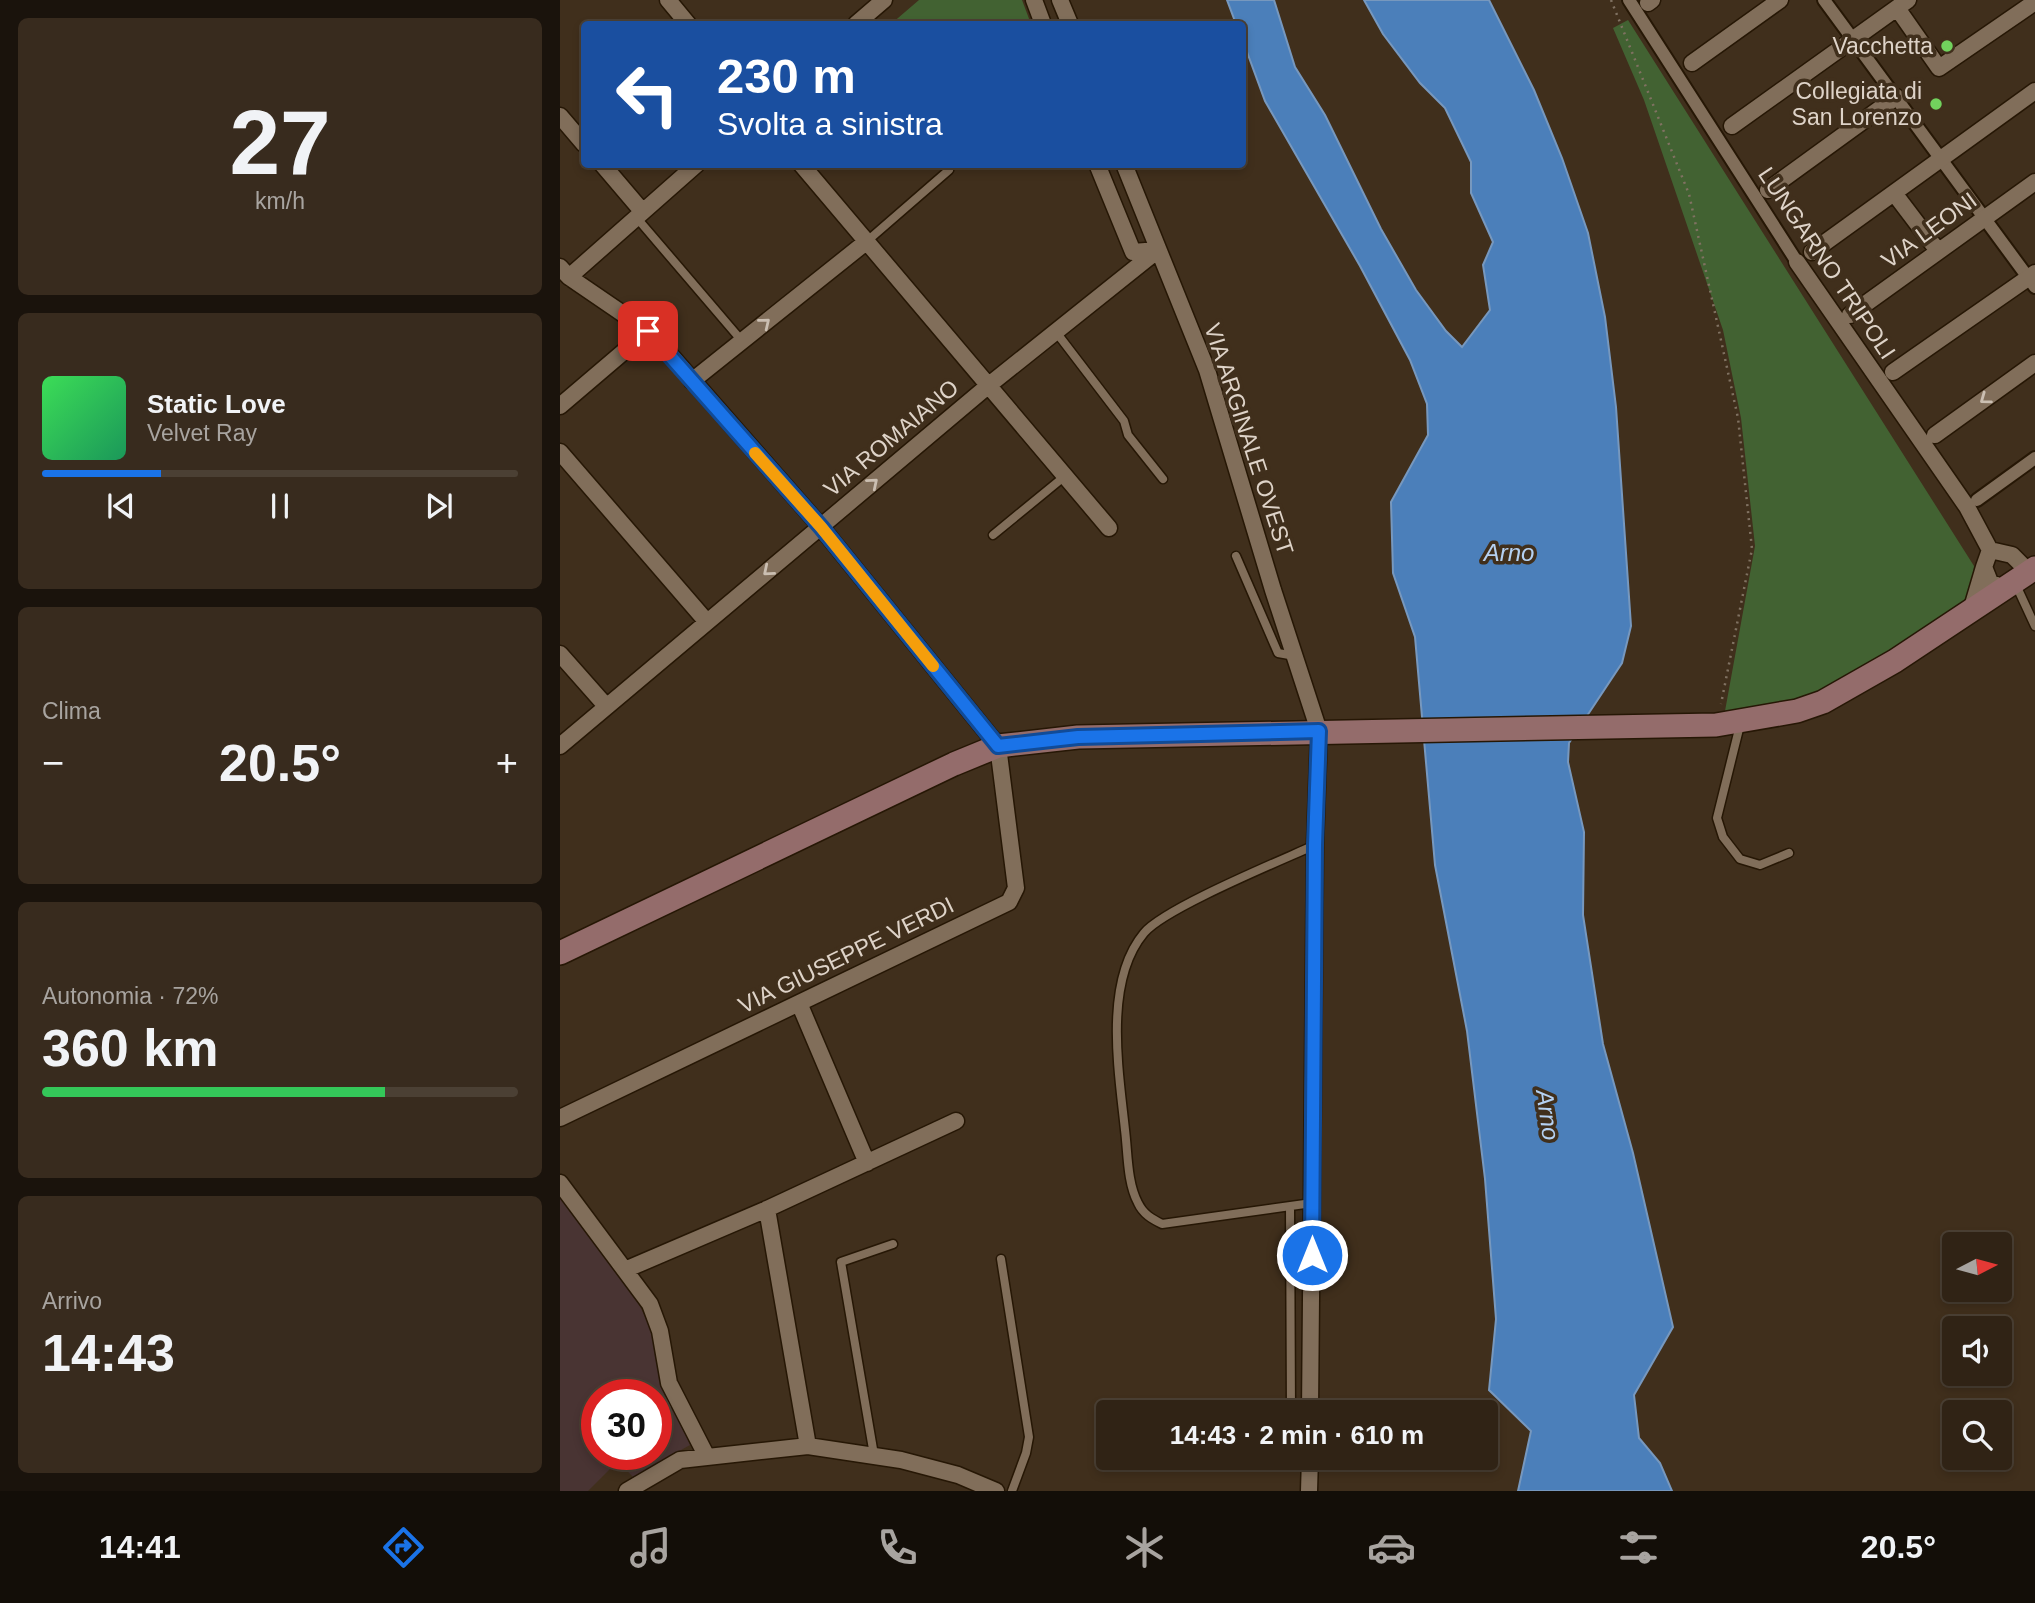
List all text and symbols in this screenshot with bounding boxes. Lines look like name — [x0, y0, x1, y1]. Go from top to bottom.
place label: Vacchetta — [1832, 33, 1933, 59]
marker: Vacchetta — [1939, 38, 1955, 54]
icon: left — [602, 49, 693, 140]
text: 230 m — [717, 49, 856, 103]
place label: Collegiata di San Lorenzo — [1792, 78, 1922, 130]
text: 27 — [229, 92, 331, 193]
marker: Collegiata di San Lorenzo — [1928, 96, 1944, 112]
text: Svolta a sinistra — [717, 106, 943, 142]
street label: LUNGARNO TRIPOLI — [1753, 162, 1901, 364]
street label: VIA LEONI — [1876, 187, 1982, 273]
text: km/h — [255, 188, 305, 214]
pin — [618, 301, 678, 361]
icon: arrive — [629, 312, 667, 350]
one-way arrow — [757, 319, 769, 332]
street label: VIA ARGINALE OVEST — [1199, 320, 1299, 558]
street label: VIA ROMAIANO — [819, 374, 963, 502]
text: Static Love — [147, 389, 286, 419]
one-way arrow — [1980, 391, 1993, 404]
text: Velvet Ray — [147, 420, 257, 446]
one-way arrow — [865, 479, 878, 491]
icon: previous — [102, 487, 140, 525]
icon: pause — [261, 487, 299, 525]
icon: next — [420, 487, 458, 525]
water label: Arno — [1482, 539, 1534, 566]
one-way arrow — [764, 562, 776, 575]
text: Clima — [42, 698, 101, 724]
text: 20.5° — [219, 734, 341, 792]
text: − — [42, 742, 64, 784]
text: + — [496, 742, 518, 784]
street label: VIA GIUSEPPE VERDI — [734, 891, 958, 1019]
text: Autonomia · 72% — [42, 983, 218, 1009]
text: 360 km — [42, 1019, 218, 1077]
water label: Arno — [1531, 1086, 1565, 1142]
position arrow — [1275, 1218, 1349, 1292]
north arrow — [1942, 1232, 2012, 1302]
map controls — [1942, 1232, 2012, 1470]
text: Arrivo — [42, 1288, 102, 1314]
button: sound — [1942, 1316, 2012, 1386]
text: 14:43 — [42, 1324, 175, 1382]
speed limit sign: 30 — [581, 1379, 672, 1470]
button: search — [1942, 1400, 2012, 1470]
text: 14:43 · 2 min · 610 m — [1170, 1420, 1424, 1450]
icon: directions — [379, 1523, 428, 1572]
icon: music — [626, 1523, 675, 1572]
icon: phone — [873, 1523, 922, 1572]
icon: climate — [1120, 1523, 1169, 1572]
icon: car — [1367, 1523, 1416, 1572]
icon: filters — [1614, 1523, 1663, 1572]
text: 14:41 — [99, 1529, 181, 1565]
text: 20.5° — [1861, 1529, 1936, 1565]

